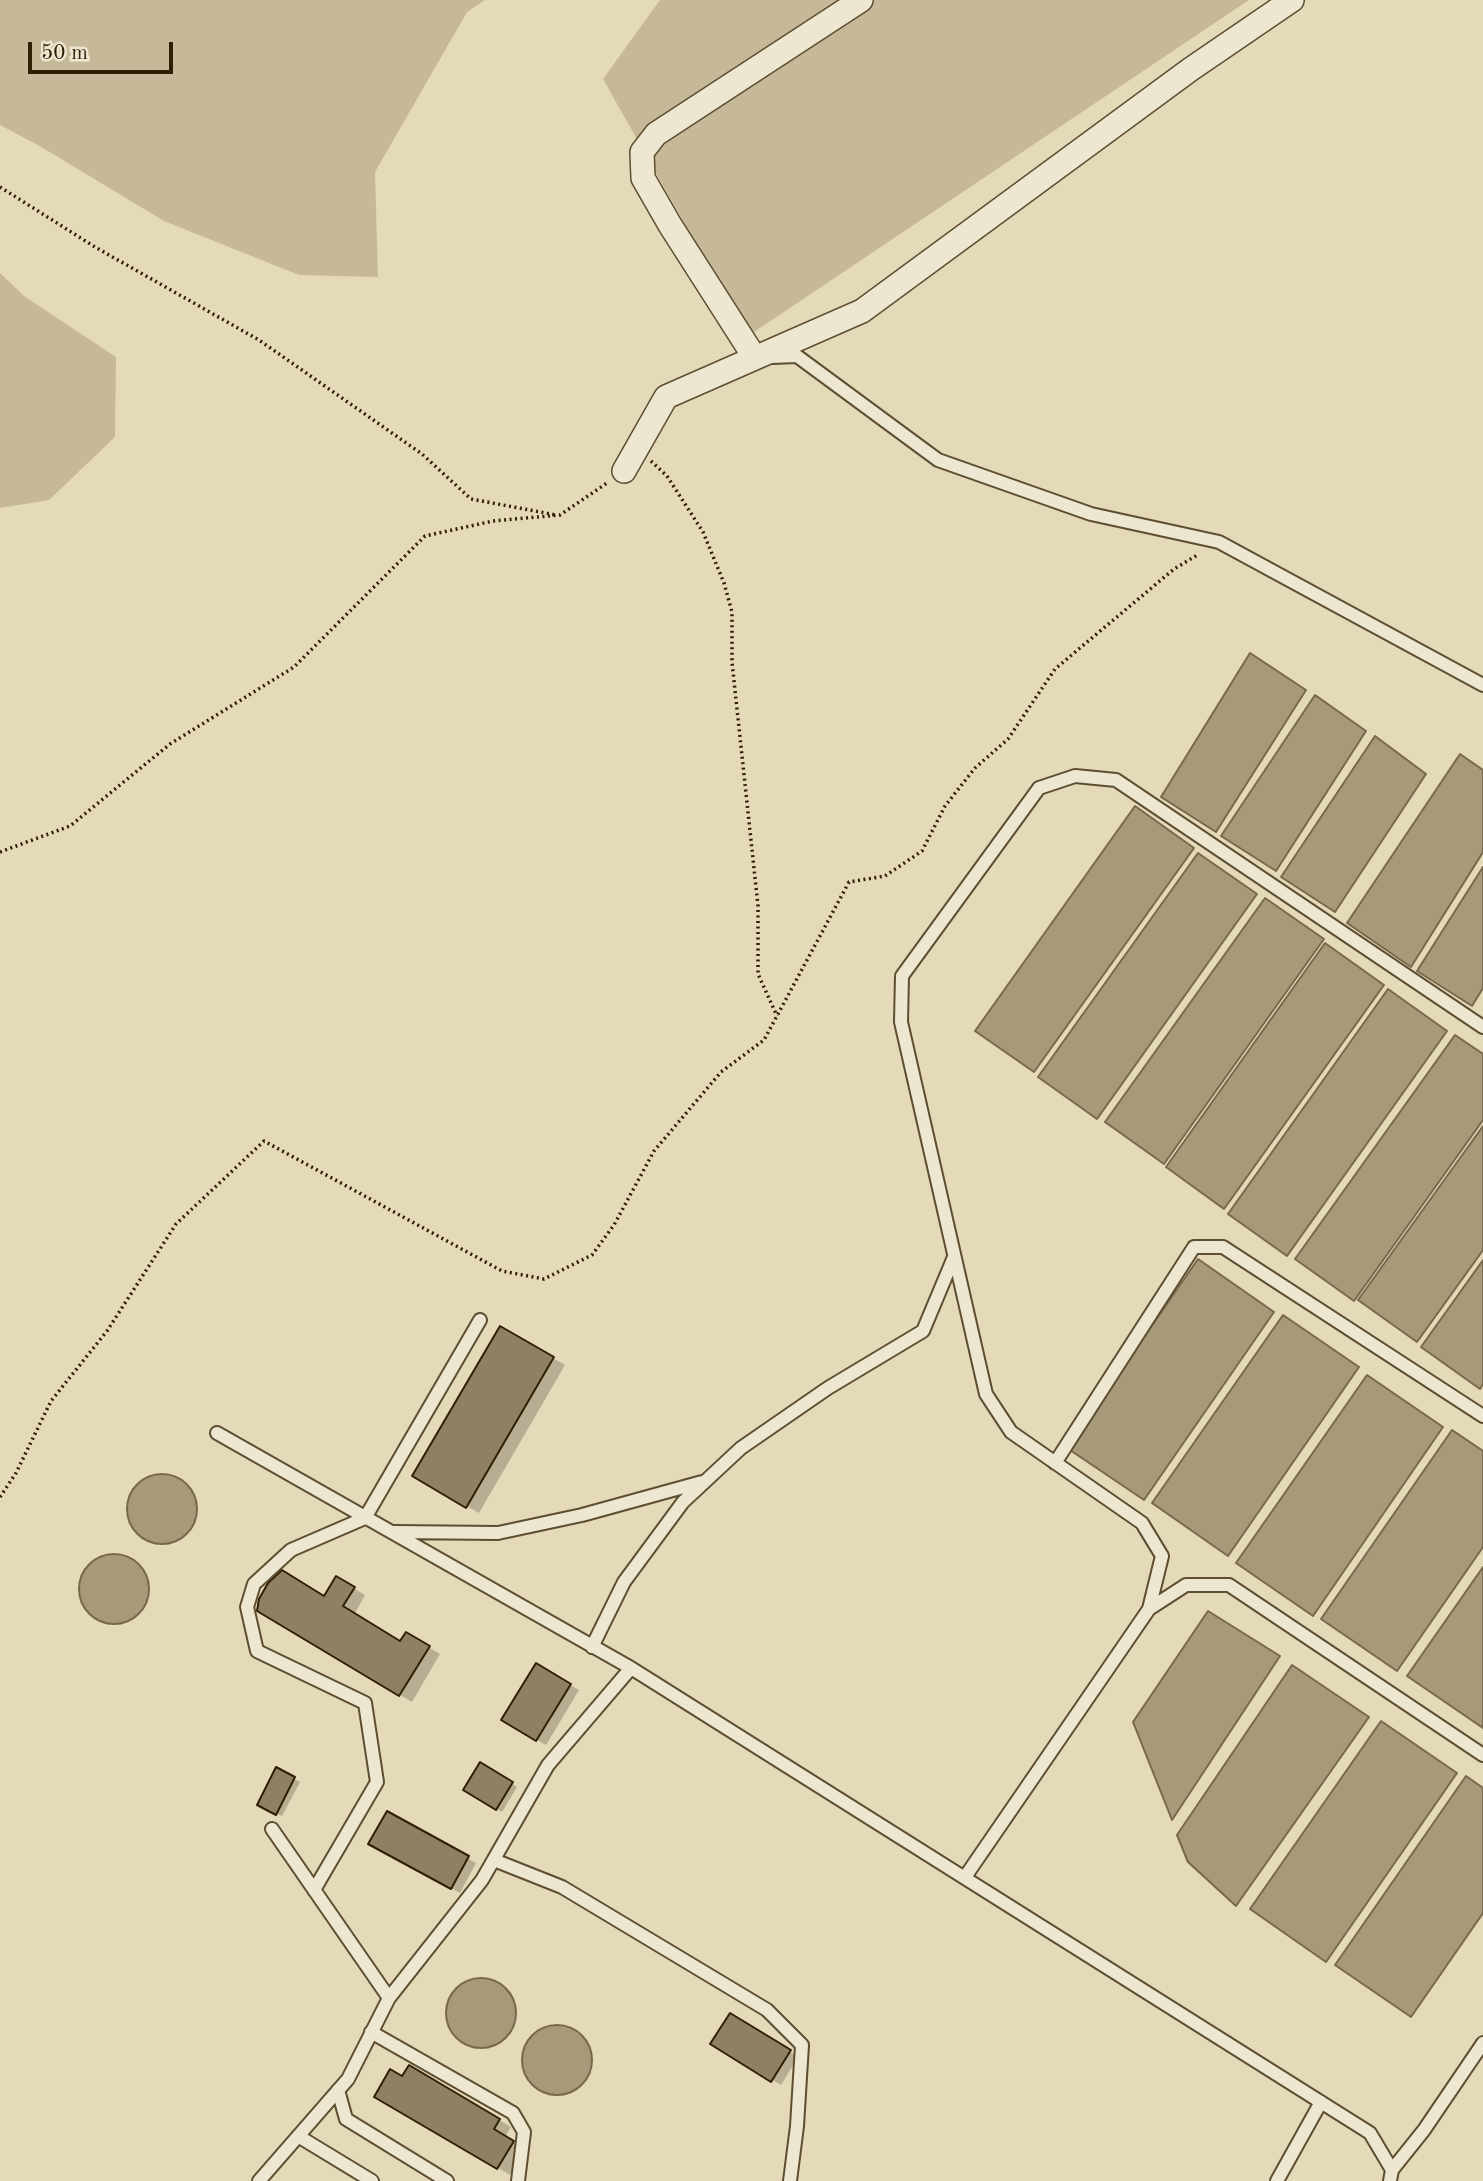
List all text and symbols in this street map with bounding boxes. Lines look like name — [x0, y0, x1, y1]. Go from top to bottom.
scale bar — [32, 28, 177, 72]
text: 50 m — [41, 43, 88, 64]

